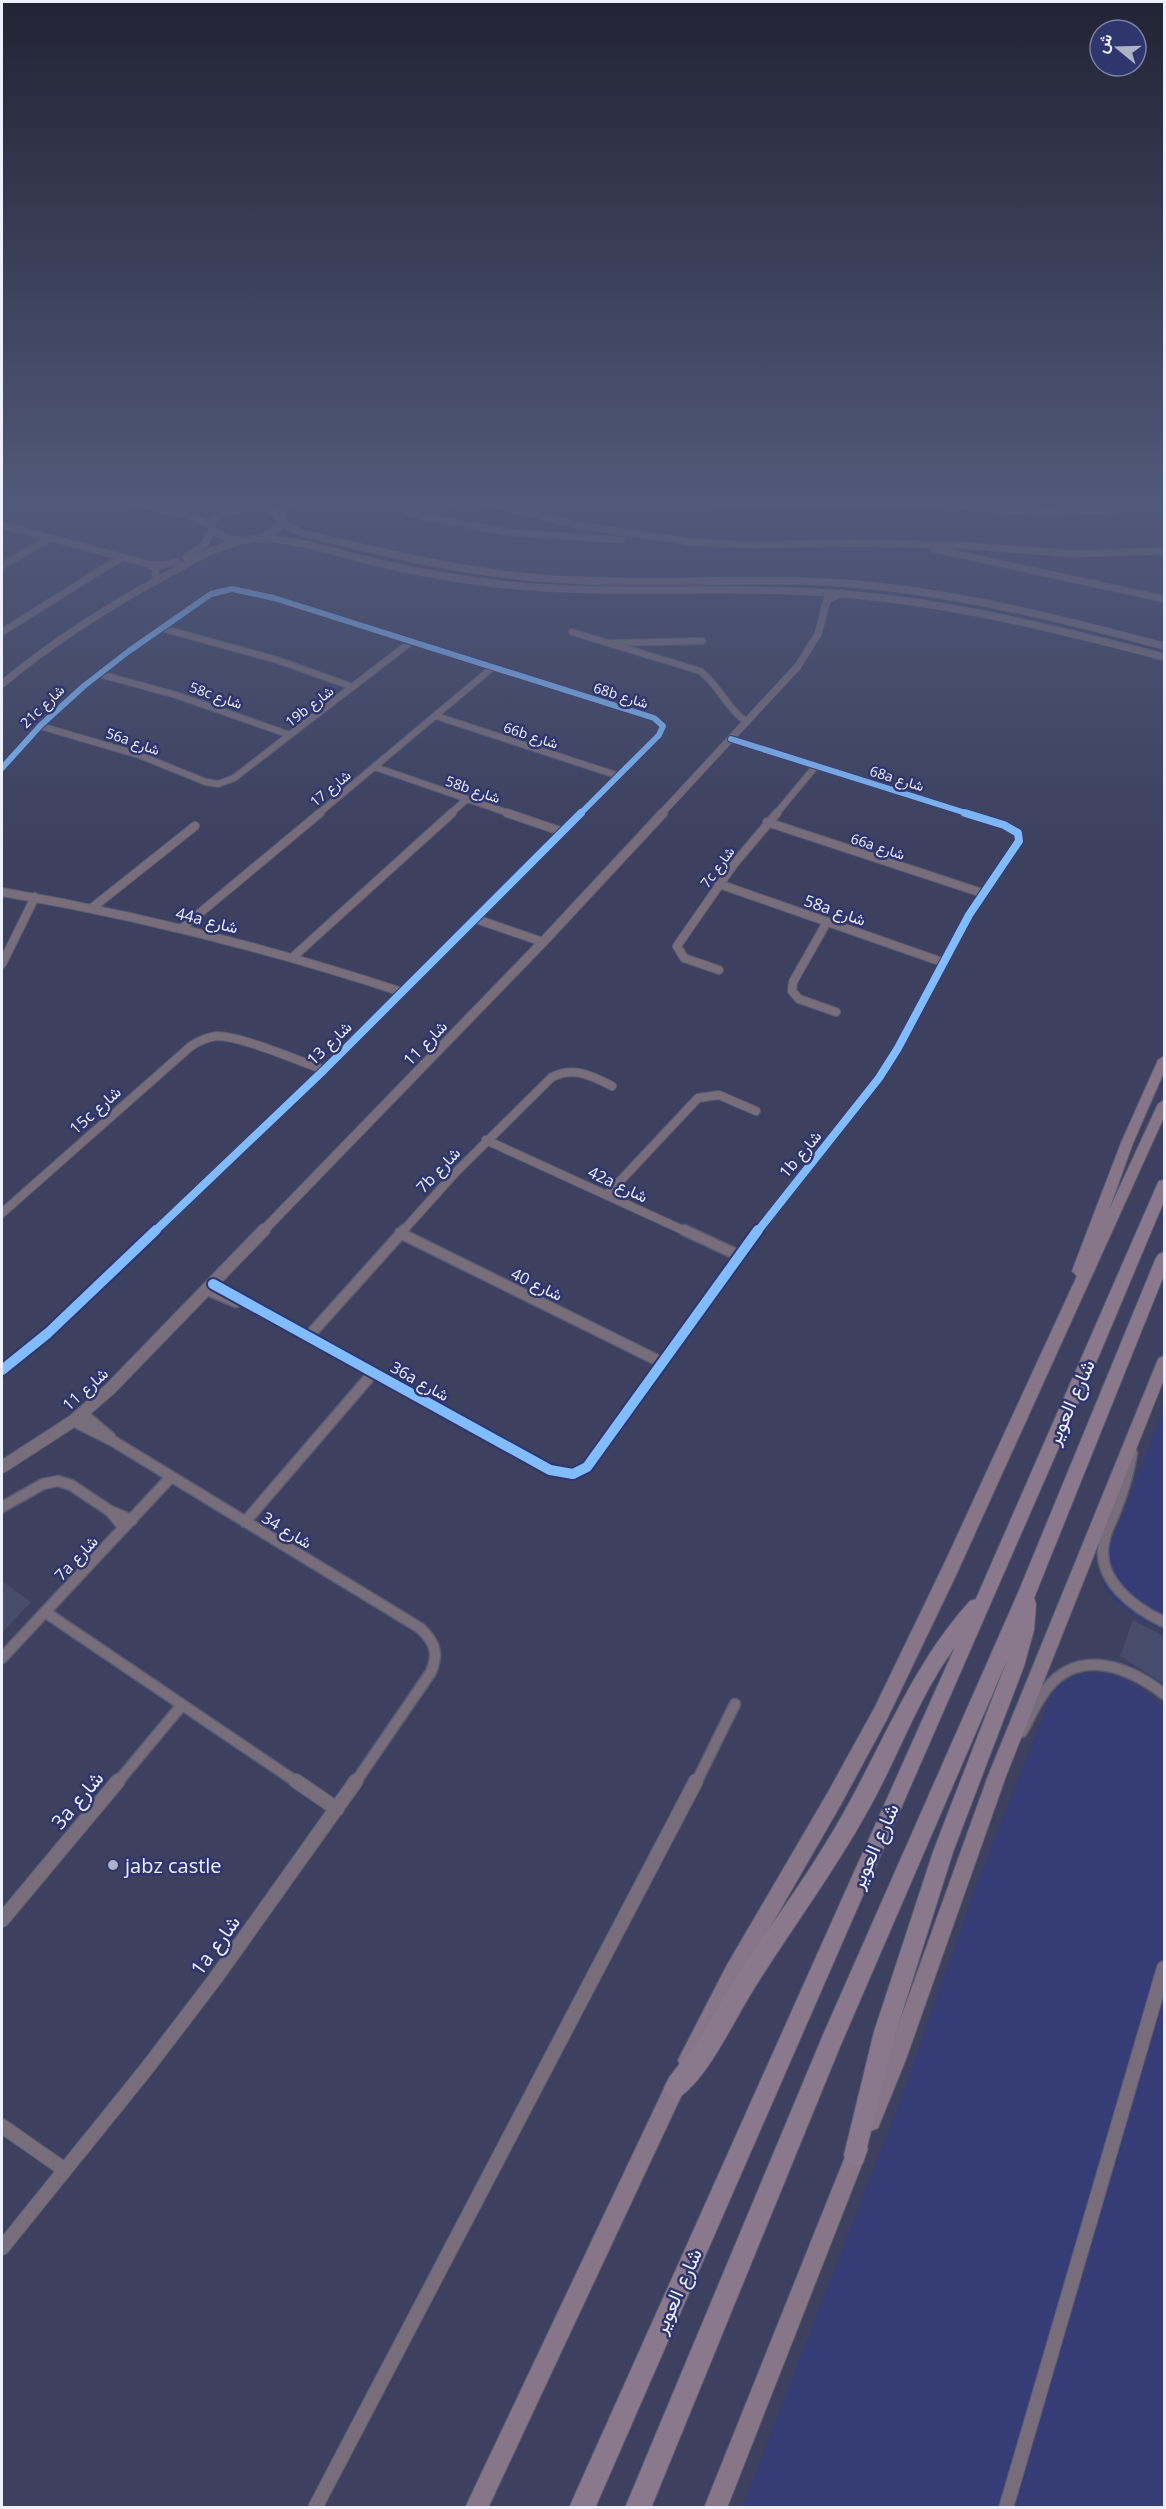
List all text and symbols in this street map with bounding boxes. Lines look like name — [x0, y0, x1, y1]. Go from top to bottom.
north arrow — [1088, 18, 1148, 78]
text: ش — [1090, 30, 1117, 56]
street label: 58c شارع — [186, 677, 245, 715]
street label: 68b شارع — [591, 678, 651, 714]
street label: 21c شارع — [16, 680, 70, 733]
street label: 19b شارع — [281, 681, 338, 732]
street label: 66b شارع — [501, 717, 561, 755]
street label: 56a شارع — [103, 723, 162, 761]
street label: 68a شارع — [867, 761, 926, 797]
street label: شارع 17 — [306, 765, 356, 812]
street label: 58b شارع — [443, 771, 503, 809]
street label: 66a شارع — [848, 828, 907, 866]
street label: 7c شارع — [696, 843, 740, 893]
street label: 58a شارع — [801, 889, 869, 932]
street label: 44a شارع — [173, 902, 240, 939]
street label: شارع 13 — [302, 1016, 357, 1071]
street label: شارع 11 — [398, 1016, 453, 1071]
street label: 15c شارع — [64, 1081, 126, 1140]
street label: 1b شارع — [774, 1126, 827, 1183]
street label: 7b شارع — [411, 1142, 466, 1198]
street label: 42a شارع — [584, 1161, 651, 1208]
street label: شارع 40 — [507, 1262, 566, 1307]
street label: شارع العوير — [1039, 1355, 1102, 1450]
street label: 36a شارع — [386, 1356, 453, 1407]
street label: شارع 11 — [57, 1363, 113, 1416]
street label: شارع 34 — [257, 1507, 316, 1554]
street label: 7a شارع — [49, 1531, 103, 1586]
street label: 3a شارع — [45, 1765, 110, 1835]
street label: شارع العوير — [843, 1799, 906, 1894]
place label: jabz castle — [123, 1852, 222, 1879]
marker: jabz castle — [106, 1858, 120, 1872]
street label: 1a شارع — [184, 1910, 247, 1981]
street label: شارع العوير — [646, 2244, 709, 2339]

